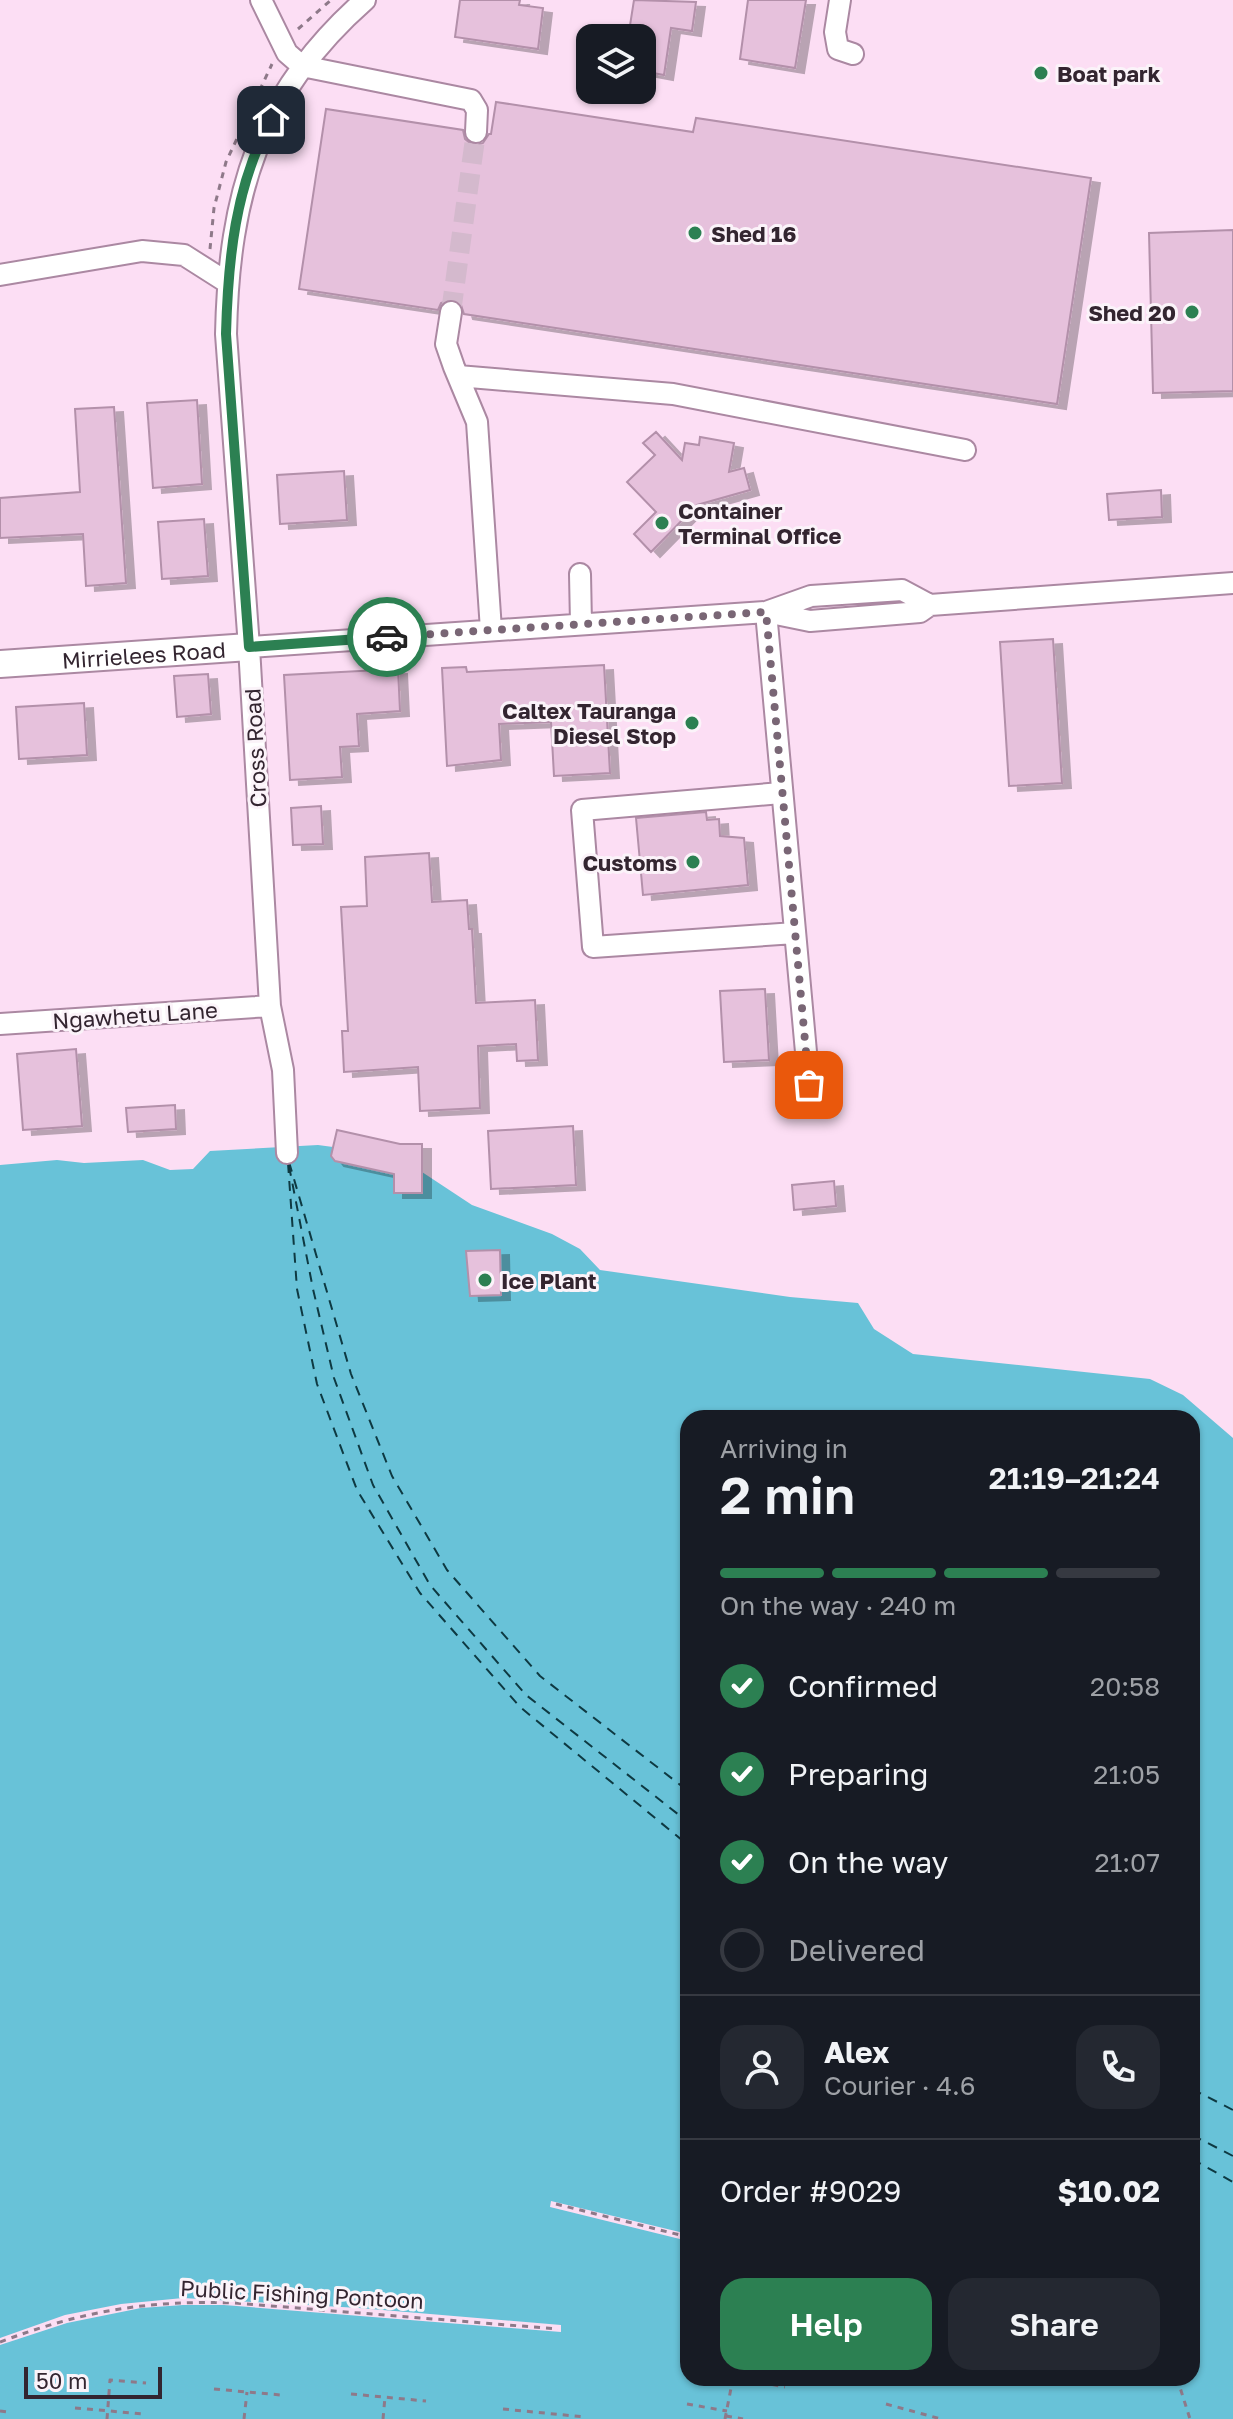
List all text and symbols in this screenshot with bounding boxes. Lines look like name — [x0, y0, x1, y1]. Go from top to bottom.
map controls — [576, 24, 656, 104]
button: layers — [576, 24, 656, 104]
place label: Boat park — [1057, 60, 1161, 87]
marker: Boat park — [1032, 64, 1050, 82]
pin — [237, 86, 305, 154]
icon: home — [249, 98, 293, 142]
place label: Shed 16 — [711, 220, 796, 247]
marker: Shed 16 — [686, 224, 704, 242]
place label: Shed 20 — [1088, 299, 1176, 326]
marker: Shed 20 — [1183, 303, 1201, 321]
place label: Container Terminal Office — [678, 497, 841, 549]
marker: Container Terminal Office — [653, 514, 671, 532]
courier — [347, 597, 427, 677]
icon: car — [365, 615, 409, 659]
street label: Mirrielees Road — [61, 635, 226, 673]
street label: Cross Road — [238, 688, 272, 808]
place label: Caltex Tauranga Diesel Stop — [502, 697, 676, 749]
marker: Caltex Tauranga Diesel Stop — [683, 714, 701, 732]
place label: Customs — [583, 849, 677, 876]
marker: Customs — [684, 853, 702, 871]
street label: Ngawhetu Lane — [51, 996, 219, 1034]
pin — [775, 1051, 843, 1119]
icon: bag — [787, 1063, 831, 1107]
place label: Ice Plant — [501, 1267, 597, 1294]
marker: Ice Plant — [476, 1271, 494, 1289]
text: Arriving in — [720, 1433, 848, 1464]
text: 21:19–21:24 — [989, 1460, 1160, 1496]
text: 2 min — [720, 1463, 855, 1525]
text: On the way · 240 m — [720, 1590, 956, 1621]
icon: check — [720, 1664, 764, 1708]
text: Confirmed — [788, 1668, 938, 1704]
text: 20:58 — [1090, 1671, 1160, 1702]
icon: check — [720, 1752, 764, 1796]
text: Preparing — [788, 1756, 929, 1792]
text: 21:05 — [1093, 1759, 1160, 1790]
icon: check — [720, 1840, 764, 1884]
text: On the way — [788, 1844, 948, 1880]
text: 21:07 — [1095, 1847, 1160, 1878]
text: Delivered — [788, 1932, 925, 1968]
button: person — [720, 2025, 804, 2109]
button: phone — [1076, 2025, 1160, 2109]
text: Alex — [824, 2034, 889, 2070]
text: Courier · 4.6 — [824, 2070, 976, 2101]
text: Order #9029 — [720, 2173, 901, 2209]
text: $10.02 — [1058, 2173, 1160, 2209]
street label: Public Fishing Pontoon — [180, 2274, 424, 2314]
button: Help — [720, 2278, 932, 2370]
button: Share — [948, 2278, 1160, 2370]
scale bar — [24, 2363, 162, 2399]
text: 50 m — [36, 2367, 87, 2394]

